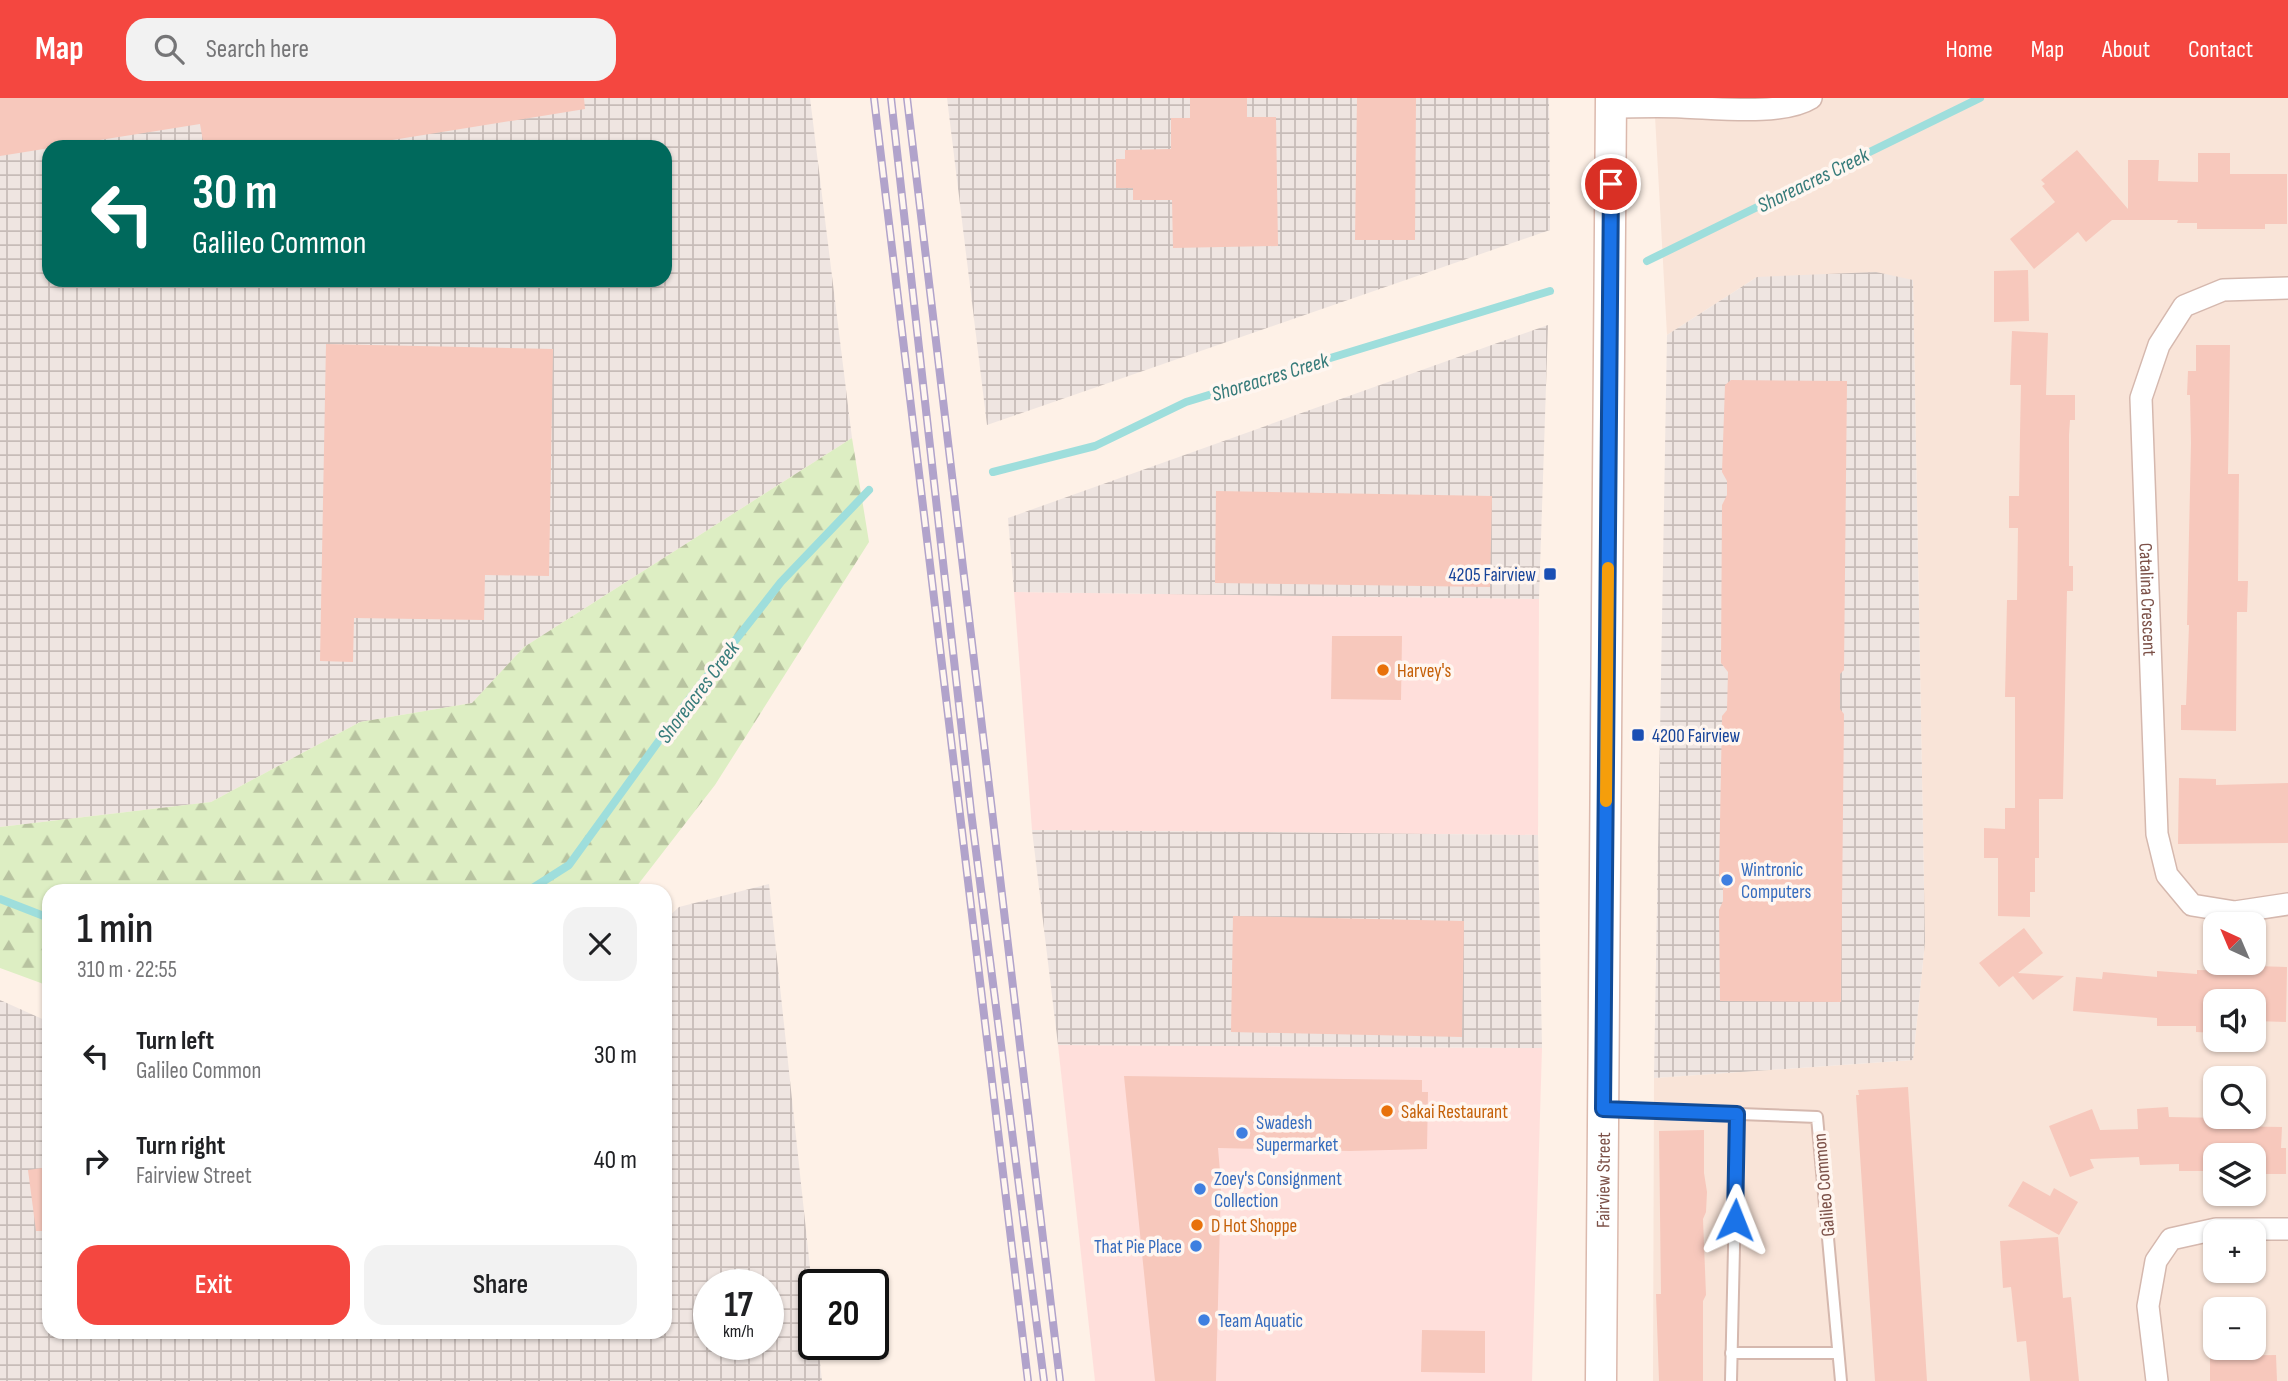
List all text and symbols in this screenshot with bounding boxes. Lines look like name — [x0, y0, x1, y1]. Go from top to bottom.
search box — [126, 18, 616, 81]
text: Map — [35, 29, 84, 69]
icon: search — [150, 30, 188, 68]
text: Search here — [206, 34, 309, 65]
text: Home — [1945, 35, 1993, 64]
text: Map — [2031, 35, 2064, 64]
text: About — [2102, 35, 2150, 64]
text: Contact — [2188, 35, 2253, 64]
water label: Shoreacres Creek — [1753, 142, 1874, 218]
pin — [1581, 154, 1641, 214]
text: 30 m — [192, 164, 277, 223]
icon: arrive — [1592, 165, 1630, 203]
icon: left — [77, 168, 168, 259]
text: Galileo Common — [192, 224, 366, 263]
water label: Shoreacres Creek — [1209, 348, 1333, 407]
street label: Catalina Crescent — [2133, 542, 2160, 657]
place label: 4205 Fairview — [1449, 564, 1536, 587]
marker: 4205 Fairview — [1542, 566, 1558, 582]
water label: Shoreacres Creek — [652, 636, 745, 748]
place label: Harvey's — [1397, 660, 1452, 683]
marker: Harvey's — [1375, 662, 1391, 678]
place label: 4200 Fairview — [1652, 725, 1741, 748]
marker: 4200 Fairview — [1630, 727, 1646, 743]
place label: Wintronic Computers — [1741, 859, 1811, 904]
marker: Wintronic Computers — [1719, 872, 1735, 888]
text: 1 min — [77, 904, 153, 955]
button: close — [563, 907, 637, 981]
north arrow — [2203, 912, 2266, 975]
map controls — [2203, 912, 2266, 1360]
text: 310 m · 22:55 — [77, 956, 177, 984]
button: sound — [2203, 989, 2266, 1052]
text: Turn left — [136, 1026, 214, 1057]
icon: left — [77, 1037, 115, 1075]
text: 30 m — [594, 1040, 637, 1071]
text: Galileo Common — [136, 1057, 261, 1085]
button: search — [2203, 1066, 2266, 1129]
place label: Sakai Restaurant — [1401, 1101, 1508, 1124]
marker: Sakai Restaurant — [1379, 1103, 1395, 1119]
place label: Swadesh Supermarket — [1256, 1112, 1339, 1157]
marker: Swadesh Supermarket — [1234, 1125, 1250, 1141]
text: Turn right — [136, 1131, 225, 1162]
street label: Fairview Street — [1592, 1132, 1616, 1228]
street label: Galileo Common — [1809, 1132, 1840, 1237]
icon: right — [77, 1142, 115, 1180]
button: layers — [2203, 1143, 2266, 1206]
text: 40 m — [594, 1145, 637, 1176]
text: Fairview Street — [136, 1162, 252, 1190]
place label: Zoey's Consignment Collection — [1214, 1168, 1342, 1213]
marker: Zoey's Consignment Collection — [1192, 1181, 1208, 1197]
position arrow — [1698, 1183, 1772, 1257]
place label: D Hot Shoppe — [1211, 1215, 1297, 1238]
marker: D Hot Shoppe — [1189, 1217, 1205, 1233]
button: + — [2203, 1220, 2266, 1283]
place label: That Pie Place — [1094, 1236, 1182, 1259]
marker: That Pie Place — [1188, 1238, 1204, 1254]
button: Exit — [77, 1245, 350, 1325]
button: Share — [364, 1245, 637, 1325]
speed limit sign: 20 — [798, 1269, 889, 1360]
text: 17 — [724, 1284, 753, 1327]
button: − — [2203, 1297, 2266, 1360]
place label: Team Aquatic — [1218, 1310, 1303, 1333]
marker: Team Aquatic — [1196, 1312, 1212, 1328]
text: km/h — [723, 1321, 754, 1342]

